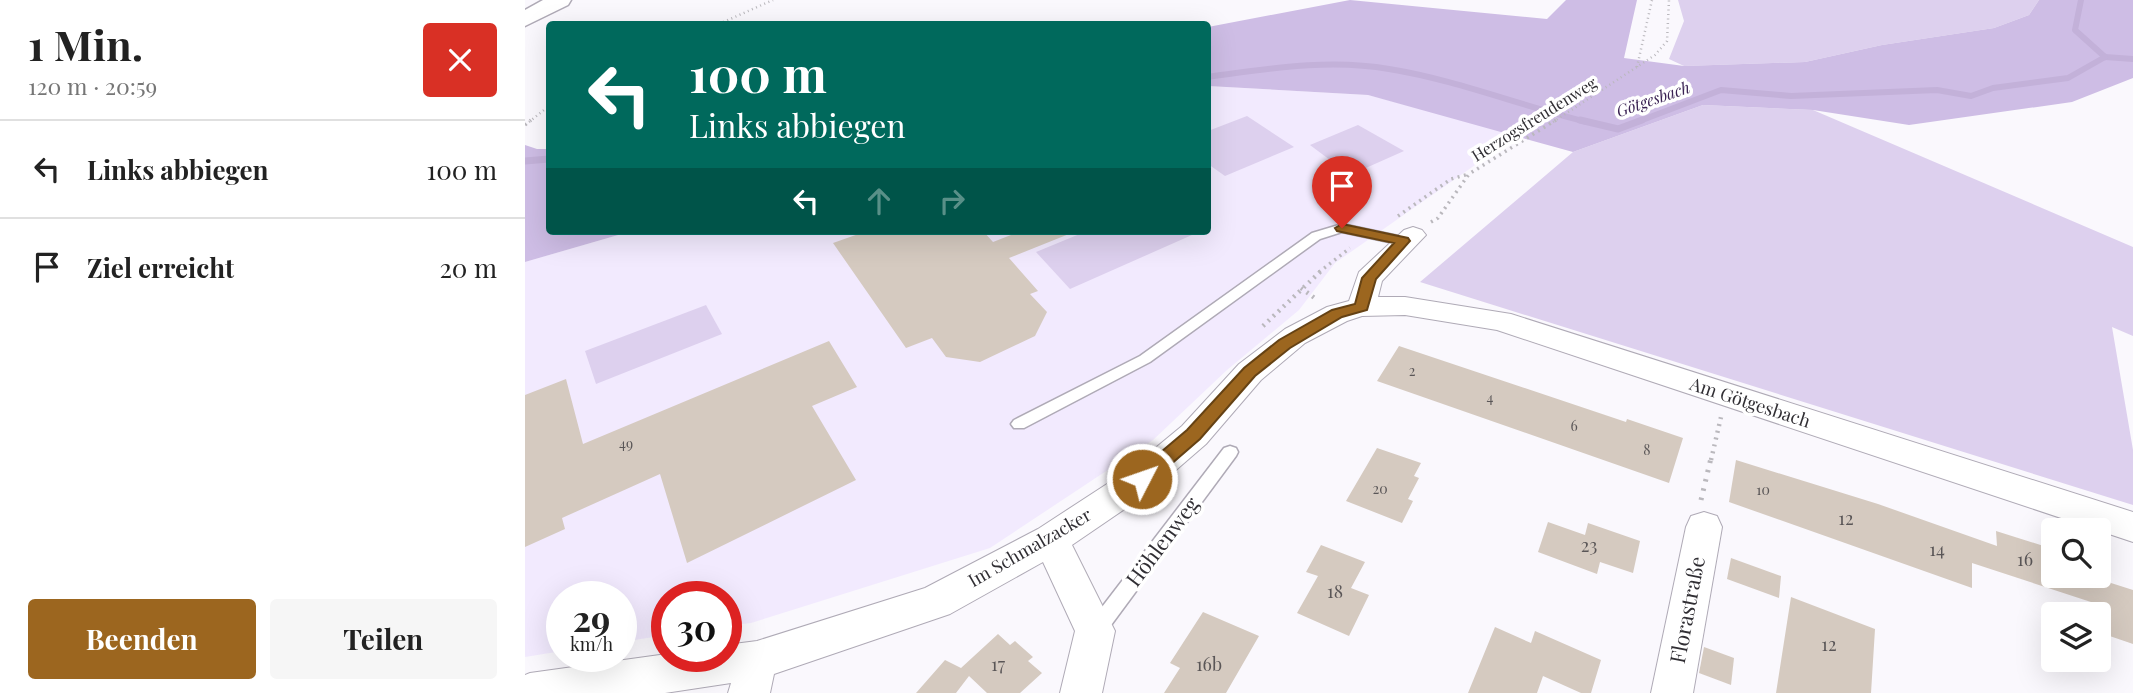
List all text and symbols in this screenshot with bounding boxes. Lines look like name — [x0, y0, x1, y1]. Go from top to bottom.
text: 1 Min. — [28, 16, 143, 72]
button: close — [423, 23, 497, 97]
text: 100 m — [689, 40, 827, 105]
icon: left — [574, 49, 665, 140]
text: 120 m · 20:59 — [28, 70, 157, 101]
street label: Herzogsfreudenweg — [1467, 71, 1601, 166]
water label: Götgesbach — [1613, 76, 1692, 121]
text: Links abbiegen — [689, 103, 906, 146]
icon: left — [28, 150, 66, 188]
text: Links abbiegen — [87, 152, 268, 187]
text: 100 m — [427, 152, 497, 187]
pin — [1312, 156, 1372, 228]
icon: arrive — [1323, 167, 1361, 205]
icon: left — [787, 182, 825, 220]
icon: ahead — [860, 182, 898, 220]
icon: right — [933, 182, 971, 220]
icon: arrive — [28, 248, 66, 286]
text: Ziel erreicht — [87, 250, 234, 285]
text: 20 m — [439, 250, 497, 285]
house number: 2 — [1409, 361, 1416, 380]
street label: Am Götgesbach — [1686, 371, 1814, 433]
house number: 4 — [1487, 388, 1494, 407]
house number: 6 — [1570, 416, 1578, 435]
house number: 49 — [619, 434, 633, 453]
house number: 8 — [1643, 440, 1651, 459]
position arrow — [1105, 442, 1179, 516]
house number: 20 — [1372, 479, 1388, 498]
house number: 10 — [1756, 480, 1770, 499]
street label: Höhlenweg — [1118, 490, 1204, 591]
street label: Im Schmalzacker — [964, 502, 1095, 592]
house number: 12 — [1838, 506, 1854, 530]
map controls — [2041, 518, 2111, 672]
button: search — [2041, 518, 2111, 588]
house number: 23 — [1581, 533, 1597, 557]
house number: 14 — [1929, 537, 1945, 561]
house number: 16 — [2017, 547, 2033, 571]
street label: Florastraße — [1662, 554, 1710, 666]
house number: 18 — [1327, 579, 1343, 603]
speed limit sign: 30 — [651, 581, 742, 672]
text: 29 — [573, 594, 610, 641]
button: Beenden — [28, 599, 256, 679]
button: Teilen — [270, 599, 497, 679]
button: layers — [2041, 602, 2111, 672]
text: km/h — [570, 632, 613, 656]
house number: 12 — [1821, 632, 1837, 656]
house number: 17 — [991, 652, 1006, 676]
house number: 16b — [1196, 652, 1222, 676]

